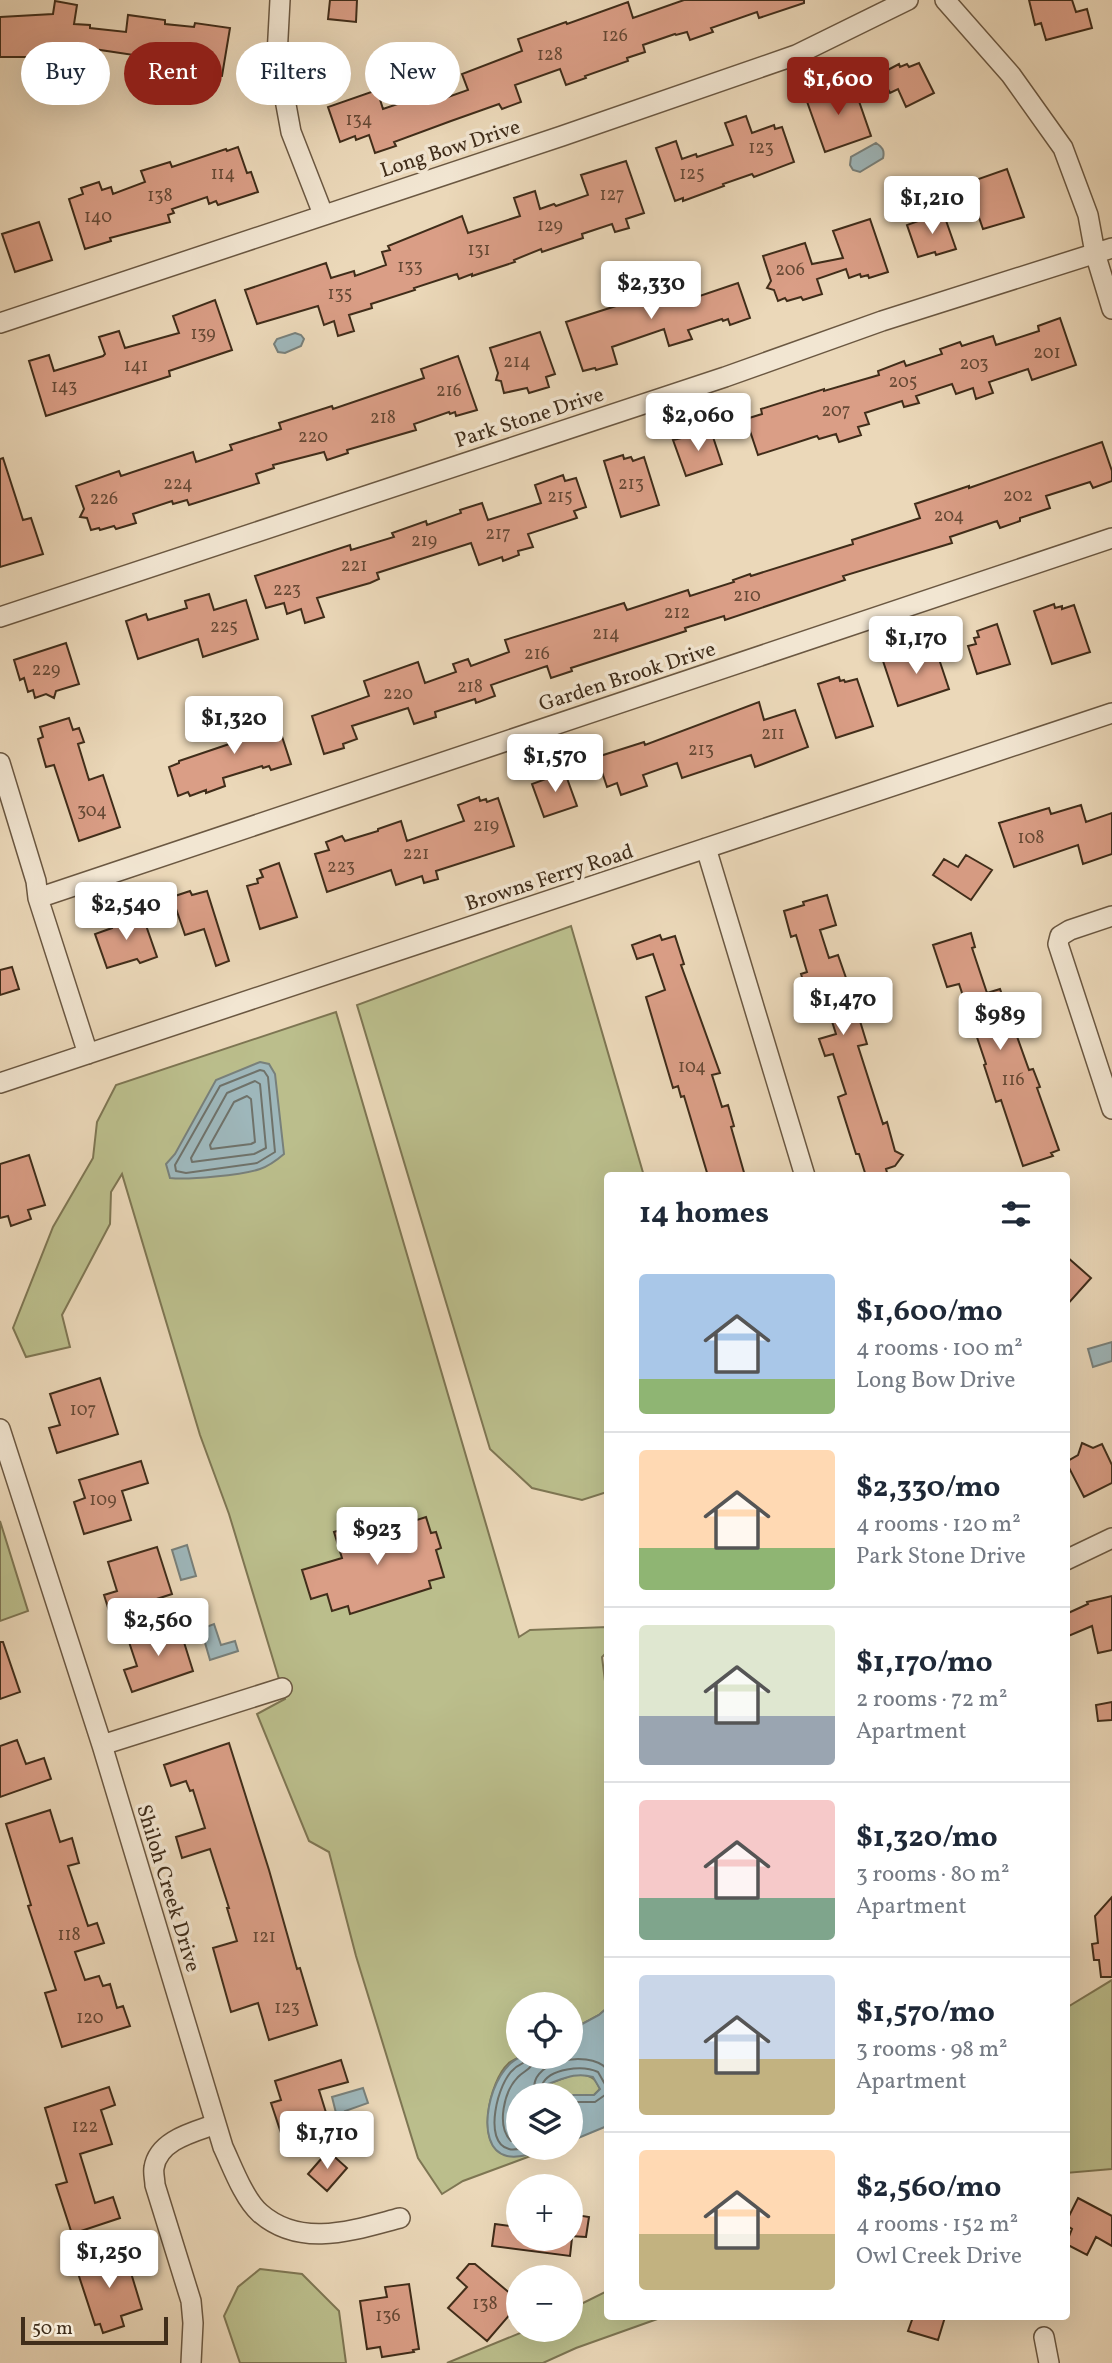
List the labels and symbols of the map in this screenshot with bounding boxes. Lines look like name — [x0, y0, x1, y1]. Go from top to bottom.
house number: 126 — [602, 24, 628, 49]
house number: 128 — [537, 43, 563, 68]
pin: $1,600 — [781, 58, 895, 117]
house number: 134 — [346, 108, 372, 133]
street label: Long Bow Drive — [377, 113, 524, 186]
house number: 123 — [748, 136, 774, 161]
house number: 114 — [211, 162, 235, 187]
house number: 125 — [679, 162, 705, 187]
pin: $1,210 — [875, 176, 989, 236]
house number: 127 — [600, 183, 624, 208]
house number: 138 — [147, 184, 173, 209]
house number: 140 — [84, 205, 112, 230]
house number: 129 — [537, 214, 563, 239]
house number: 131 — [467, 238, 491, 263]
house number: 133 — [397, 255, 423, 280]
house number: 206 — [775, 258, 805, 283]
pin: $2,330 — [594, 262, 708, 321]
house number: 135 — [328, 282, 352, 307]
house number: 139 — [190, 322, 216, 347]
house number: 201 — [1033, 341, 1061, 366]
house number: 214 — [503, 350, 531, 375]
house number: 203 — [959, 352, 989, 377]
house number: 141 — [124, 354, 148, 379]
house number: 205 — [889, 370, 917, 395]
house number: 143 — [51, 375, 77, 400]
house number: 216 — [436, 379, 462, 404]
street label: Park Stone Drive — [451, 381, 608, 456]
pin: $2,060 — [641, 393, 755, 453]
house number: 207 — [821, 399, 851, 424]
house number: 218 — [370, 406, 396, 431]
house number: 220 — [298, 425, 328, 450]
house number: 224 — [163, 472, 193, 497]
house number: 213 — [618, 472, 644, 497]
house number: 202 — [1003, 484, 1033, 509]
house number: 215 — [547, 485, 573, 510]
house number: 226 — [90, 487, 118, 512]
house number: 204 — [934, 504, 964, 529]
house number: 217 — [485, 522, 511, 547]
house number: 219 — [411, 529, 437, 554]
house number: 221 — [341, 554, 367, 579]
house number: 223 — [273, 578, 301, 603]
house number: 210 — [733, 584, 761, 609]
house number: 212 — [664, 601, 690, 626]
house number: 225 — [210, 615, 238, 640]
pin: $1,170 — [859, 616, 973, 676]
house number: 214 — [592, 622, 620, 647]
street label: Garden Brook Drive — [535, 635, 720, 720]
house number: 216 — [524, 642, 550, 667]
house number: 229 — [32, 658, 60, 683]
house number: 218 — [457, 675, 483, 700]
house number: 220 — [383, 682, 413, 707]
pin: $1,320 — [177, 696, 291, 756]
house number: 211 — [761, 722, 785, 747]
pin: $1,570 — [498, 734, 612, 794]
house number: 213 — [688, 738, 714, 763]
house number: 304 — [77, 799, 107, 824]
house number: 219 — [473, 814, 499, 839]
house number: 108 — [1018, 826, 1044, 851]
street label: Browns Ferry Road — [462, 838, 637, 919]
house number: 221 — [403, 842, 429, 867]
house number: 223 — [327, 855, 355, 880]
pin: $2,540 — [69, 883, 183, 942]
pin: $1,470 — [786, 978, 900, 1037]
pin: $989 — [959, 992, 1041, 1052]
house number: 104 — [678, 1055, 706, 1080]
house number: 116 — [1001, 1068, 1025, 1093]
house number: 107 — [70, 1398, 96, 1423]
house number: 109 — [89, 1488, 117, 1513]
pin: $923 — [336, 1508, 418, 1567]
pin: $2,560 — [101, 1598, 215, 1658]
street label: Shiloh Creek Drive — [128, 1801, 207, 1976]
house number: 118 — [57, 1923, 81, 1948]
house number: 121 — [252, 1925, 276, 1950]
house number: 123 — [274, 1996, 300, 2021]
house number: 120 — [76, 2006, 104, 2031]
pin: $1,710 — [270, 2112, 384, 2171]
house number: 122 — [72, 2115, 98, 2140]
pin: $1,250 — [52, 2230, 166, 2290]
house number: 138 — [472, 2292, 498, 2317]
house number: 136 — [375, 2304, 401, 2329]
scale bar — [21, 2314, 168, 2346]

